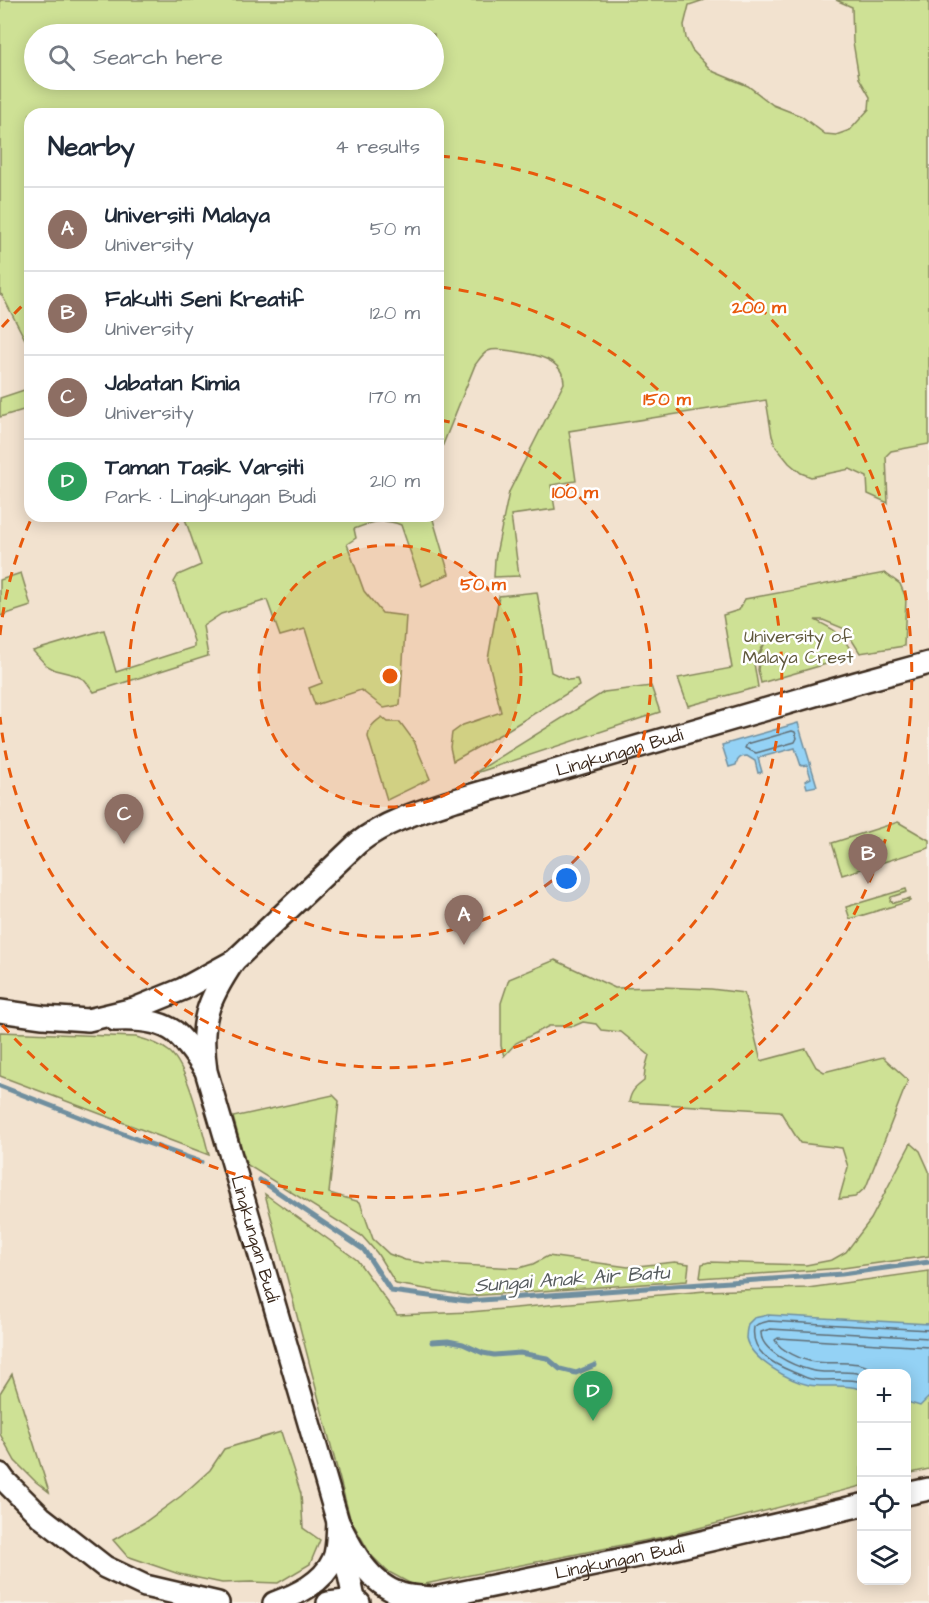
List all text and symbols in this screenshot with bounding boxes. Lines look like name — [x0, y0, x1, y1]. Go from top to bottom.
search box — [24, 24, 444, 90]
icon: search — [45, 41, 78, 74]
text: Search here — [93, 42, 223, 73]
text: Nearby — [48, 129, 135, 165]
text: 4 results — [335, 133, 420, 161]
text: Universiti Malaya — [105, 200, 270, 231]
text: A — [61, 215, 74, 243]
text: 50 m — [370, 215, 420, 243]
text: University — [105, 231, 194, 259]
text: Fakulti Seni Kreatif — [105, 284, 304, 315]
text: 200 m — [731, 295, 787, 320]
text: B — [60, 299, 75, 327]
text: 120 m — [370, 299, 420, 327]
text: University — [105, 315, 194, 343]
text: Jabatan Kimia — [105, 368, 240, 399]
text: C — [60, 383, 75, 411]
text: 170 m — [369, 383, 420, 411]
text: 150 m — [643, 387, 692, 412]
text: University — [105, 399, 194, 427]
text: Taman Tasik Varsiti — [105, 452, 303, 483]
text: D — [61, 467, 74, 495]
text: 210 m — [370, 467, 420, 495]
text: 100 m — [552, 480, 599, 505]
text: Park · Lingkungan Budi — [105, 483, 316, 511]
text: 50 m — [460, 572, 507, 597]
park label: University of Malaya Crest — [742, 624, 854, 671]
centre of rings — [380, 666, 400, 686]
street label: Lingkungan Budi — [553, 722, 686, 783]
pin: C — [104, 794, 144, 844]
pin: B — [848, 834, 888, 884]
your location — [552, 864, 581, 893]
pin: A — [444, 896, 484, 945]
street label: Lingkungan Budi — [224, 1172, 285, 1306]
water label: Sungai Anak Air Batu — [474, 1258, 672, 1301]
map controls — [857, 1369, 911, 1585]
button: + — [857, 1369, 911, 1423]
pin: D — [574, 1372, 612, 1421]
button: − — [857, 1423, 911, 1477]
button: locate — [857, 1477, 911, 1531]
button: layers — [857, 1531, 911, 1585]
street label: Lingkungan Budi — [553, 1534, 687, 1586]

